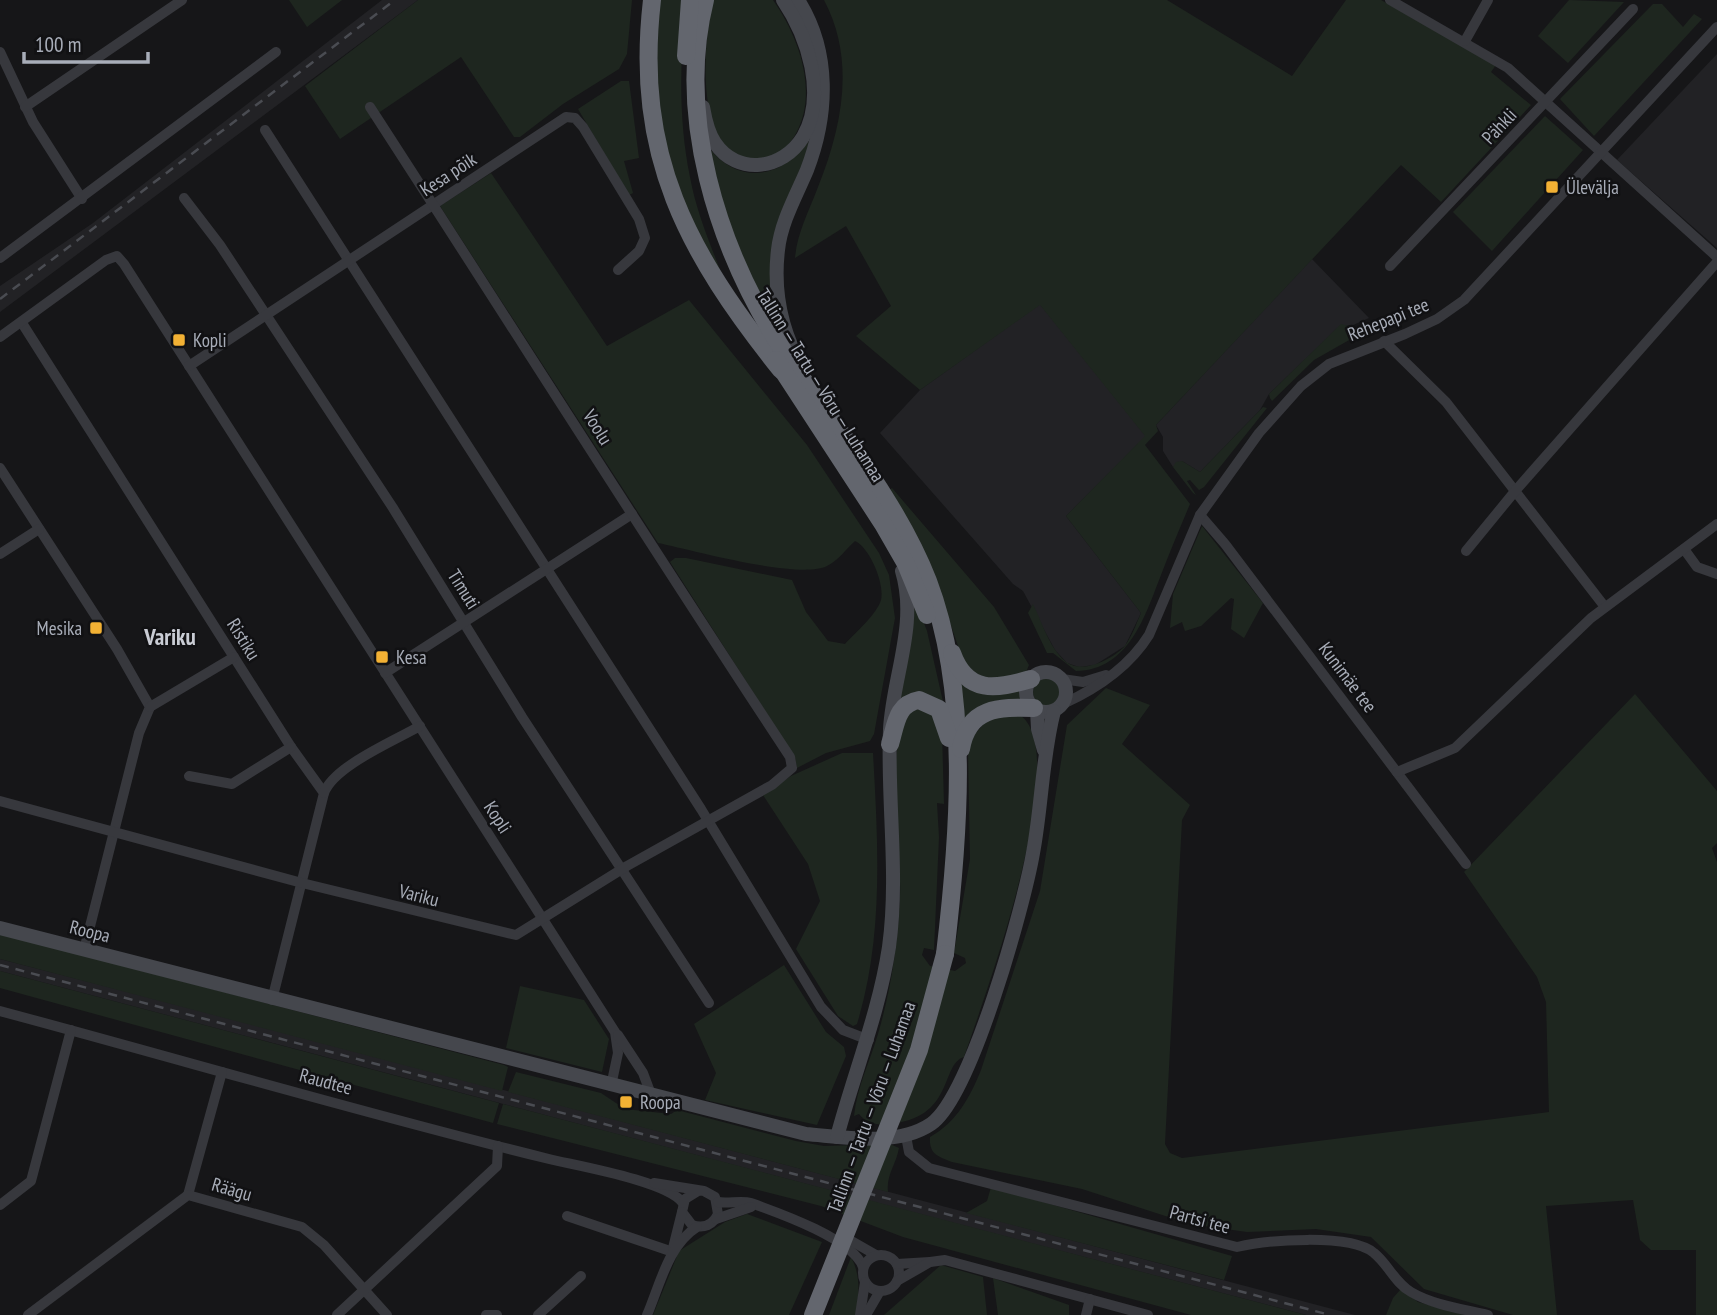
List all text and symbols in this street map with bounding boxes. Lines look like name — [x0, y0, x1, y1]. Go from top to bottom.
scale bar — [24, 21, 149, 65]
text: 100 m — [35, 31, 81, 58]
street label: Pähkli — [1476, 103, 1522, 149]
street label: Kesa põik — [415, 147, 481, 201]
place label: Ülevälja — [1566, 175, 1619, 199]
marker: Ülevälja — [1544, 179, 1560, 195]
street label: Tallinn — Tartu — Võru — Luhamaa — [752, 284, 890, 486]
street label: Rehepapi tee — [1344, 292, 1432, 346]
place label: Kopli — [193, 328, 227, 352]
marker: Kopli — [171, 332, 187, 348]
street label: Voolu — [577, 404, 618, 449]
street label: Timuti — [443, 565, 485, 613]
street label: Ristiku — [222, 614, 266, 664]
place label: Mesika — [37, 616, 82, 640]
marker: Mesika — [88, 620, 104, 636]
district label: Variku — [143, 622, 196, 651]
street label: Kunimäe tee — [1314, 637, 1382, 717]
place label: Kesa — [396, 645, 427, 669]
marker: Kesa — [374, 649, 390, 665]
street label: Kopli — [479, 796, 517, 838]
street label: Variku — [395, 878, 442, 912]
street label: Roopa — [67, 914, 113, 948]
street label: Tallinn — Tartu — Võru — Luhamaa — [822, 998, 920, 1216]
street label: Raudtee — [297, 1062, 355, 1100]
place label: Roopa — [640, 1090, 681, 1114]
marker: Roopa — [618, 1094, 634, 1110]
street label: Räägu — [209, 1172, 255, 1206]
street label: Partsi tee — [1167, 1199, 1233, 1239]

